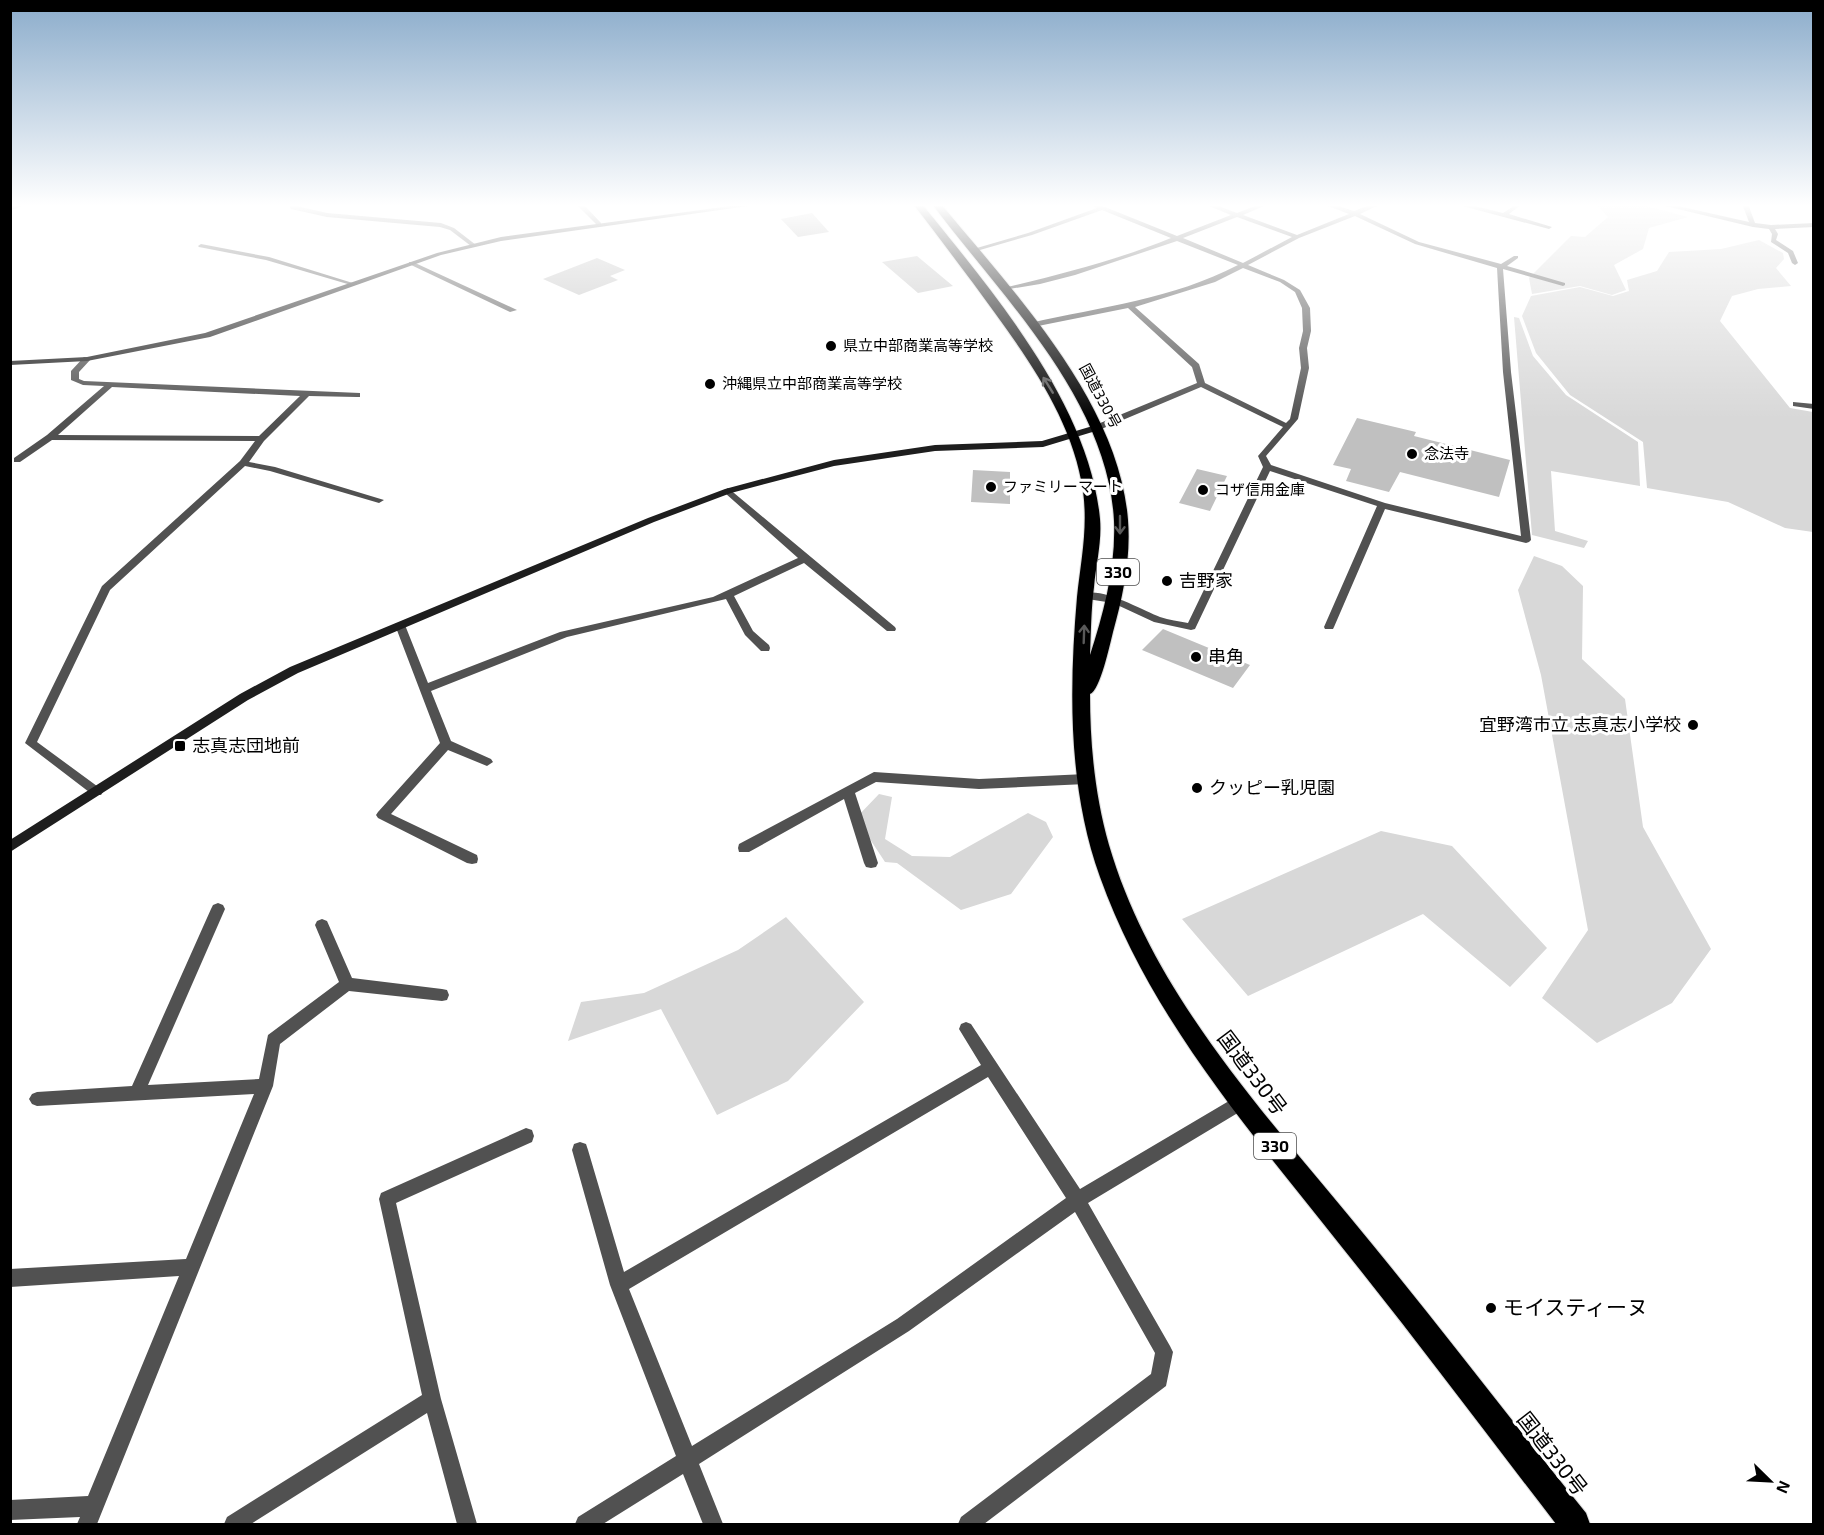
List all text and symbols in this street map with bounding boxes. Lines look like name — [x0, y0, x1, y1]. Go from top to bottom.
place label: 県立中部商業高等学校 — [843, 336, 993, 354]
marker: 県立中部商業高等学校 — [824, 339, 838, 353]
street label: 国道330号 — [1076, 360, 1125, 431]
place label: 沖縄県立中部商業高等学校 — [722, 374, 902, 392]
marker: 沖縄県立中部商業高等学校 — [703, 377, 717, 391]
one-way arrow — [1041, 377, 1053, 394]
place label: 念法寺 — [1424, 444, 1469, 462]
marker: 念法寺 — [1405, 447, 1419, 461]
place label: ファミリーマート — [1003, 477, 1123, 495]
marker: ファミリーマート — [984, 480, 998, 494]
place label: コザ信用金庫 — [1215, 480, 1305, 498]
marker: コザ信用金庫 — [1196, 483, 1210, 497]
one-way arrow — [1114, 515, 1126, 535]
road number: 330 — [1097, 559, 1139, 585]
place label: 吉野家 — [1179, 569, 1233, 591]
marker: 吉野家 — [1160, 574, 1174, 588]
one-way arrow — [1078, 625, 1089, 645]
place label: 串角 — [1208, 645, 1244, 667]
marker: 串角 — [1189, 650, 1203, 664]
place label: 宜野湾市立 志真志小学校 — [1479, 713, 1681, 735]
marker: 宜野湾市立 志真志小学校 — [1686, 718, 1700, 732]
place label: 志真志団地前 — [192, 734, 300, 756]
marker: 志真志団地前 — [173, 739, 187, 753]
place label: クッピー乳児園 — [1209, 776, 1335, 798]
marker: クッピー乳児園 — [1190, 781, 1204, 795]
street label: 国道330号 — [1213, 1025, 1293, 1119]
road number: 330 — [1254, 1133, 1296, 1159]
place label: モイスティーヌ — [1503, 1294, 1648, 1319]
marker: モイスティーヌ — [1484, 1301, 1498, 1315]
street label: 国道330号 — [1513, 1406, 1594, 1500]
north arrow — [1740, 1451, 1800, 1511]
text: N — [1773, 1478, 1795, 1496]

